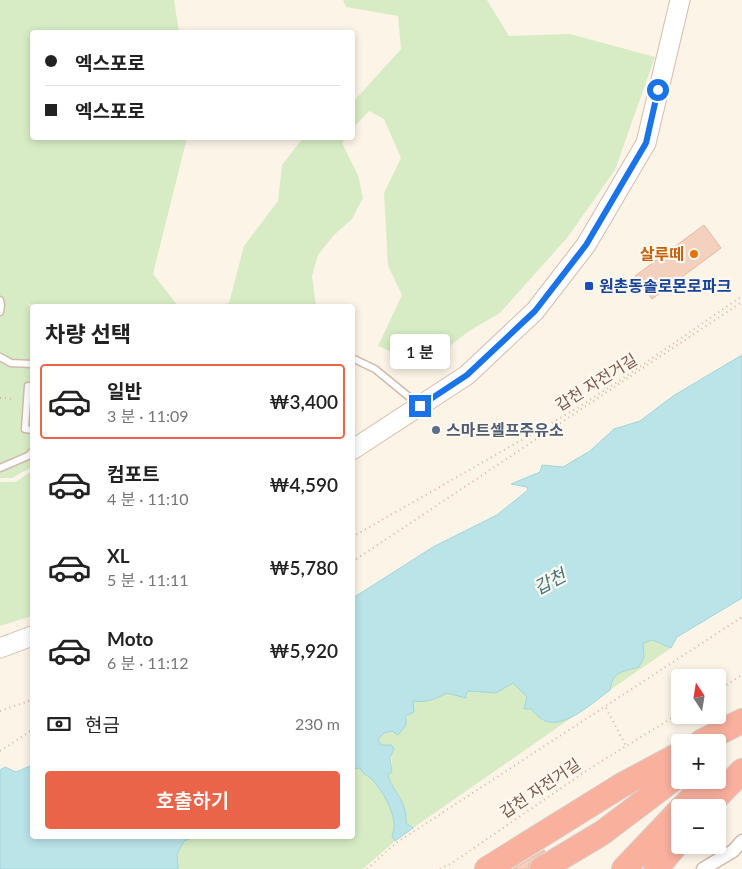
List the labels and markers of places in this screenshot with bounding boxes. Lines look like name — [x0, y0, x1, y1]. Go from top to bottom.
place label: 살루떼 — [640, 244, 684, 263]
marker: 살루떼 — [688, 248, 700, 260]
place label: 원촌동솔로몬로파크 — [599, 276, 732, 295]
marker: 원촌동솔로몬로파크 — [583, 280, 595, 292]
place label: 스마트셀프주유소 — [446, 420, 564, 439]
marker: 스마트셀프주유소 — [430, 424, 442, 436]

